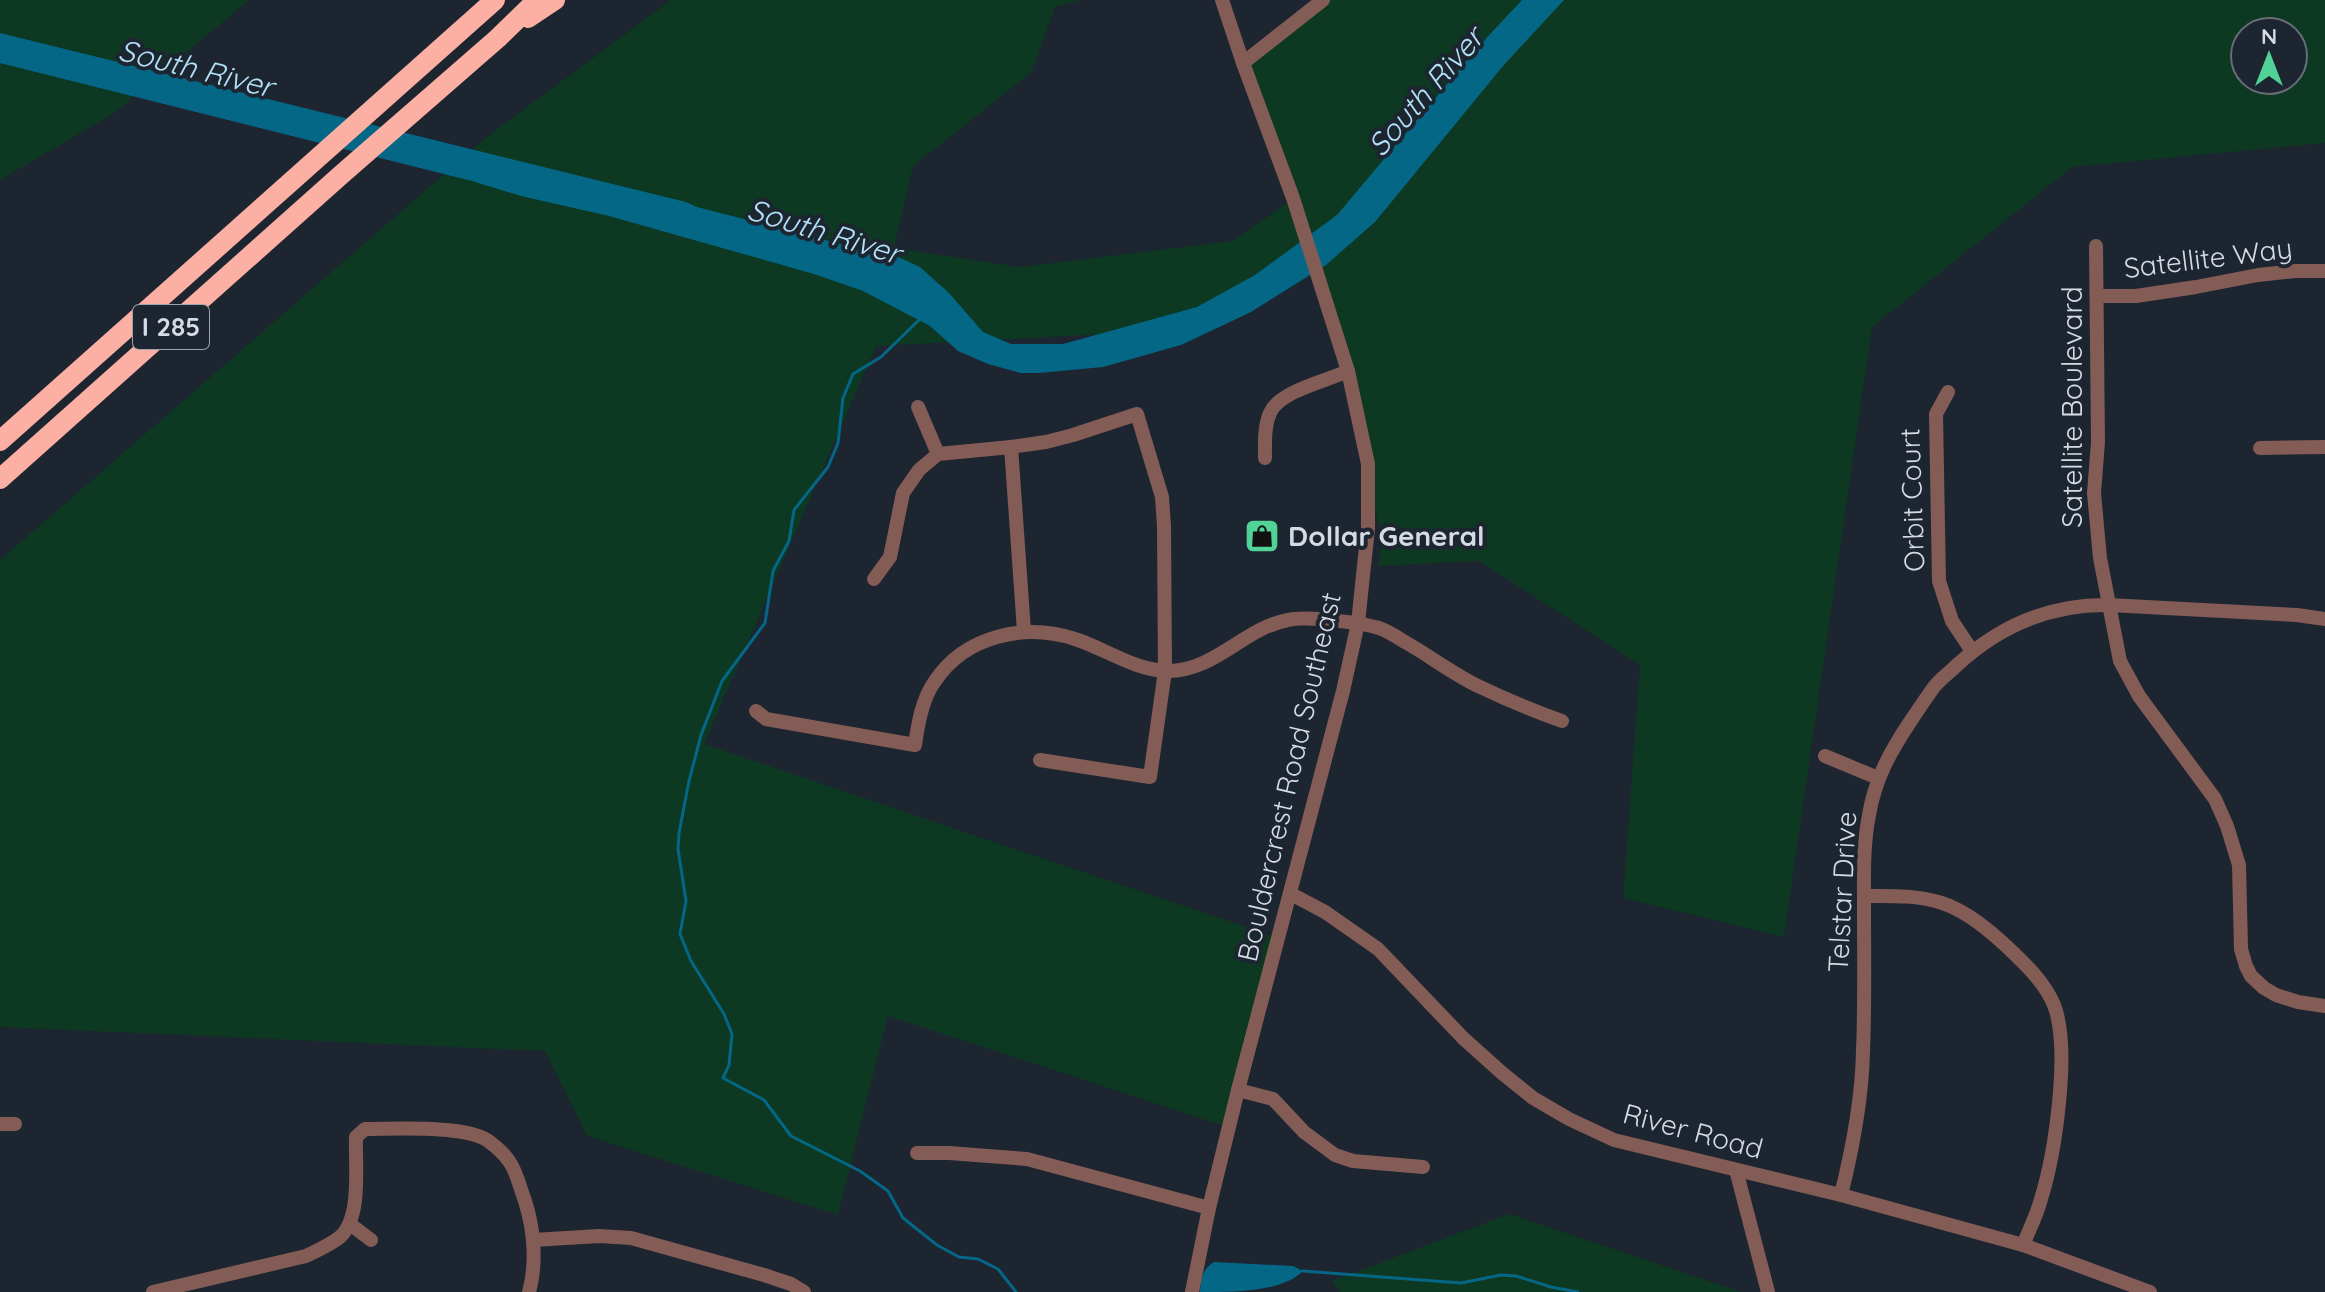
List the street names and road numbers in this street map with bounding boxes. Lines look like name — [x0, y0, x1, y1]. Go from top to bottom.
street label: Satellite Way — [2122, 230, 2294, 285]
street label: Satellite Boulevard — [2054, 286, 2089, 528]
road number: I 285 — [133, 305, 209, 349]
street label: Orbit Court — [1892, 428, 1931, 572]
street label: Bouldercrest Road Southeast — [1229, 589, 1348, 965]
street label: Telstar Drive — [1820, 811, 1863, 973]
street label: River Road — [1619, 1095, 1767, 1166]

